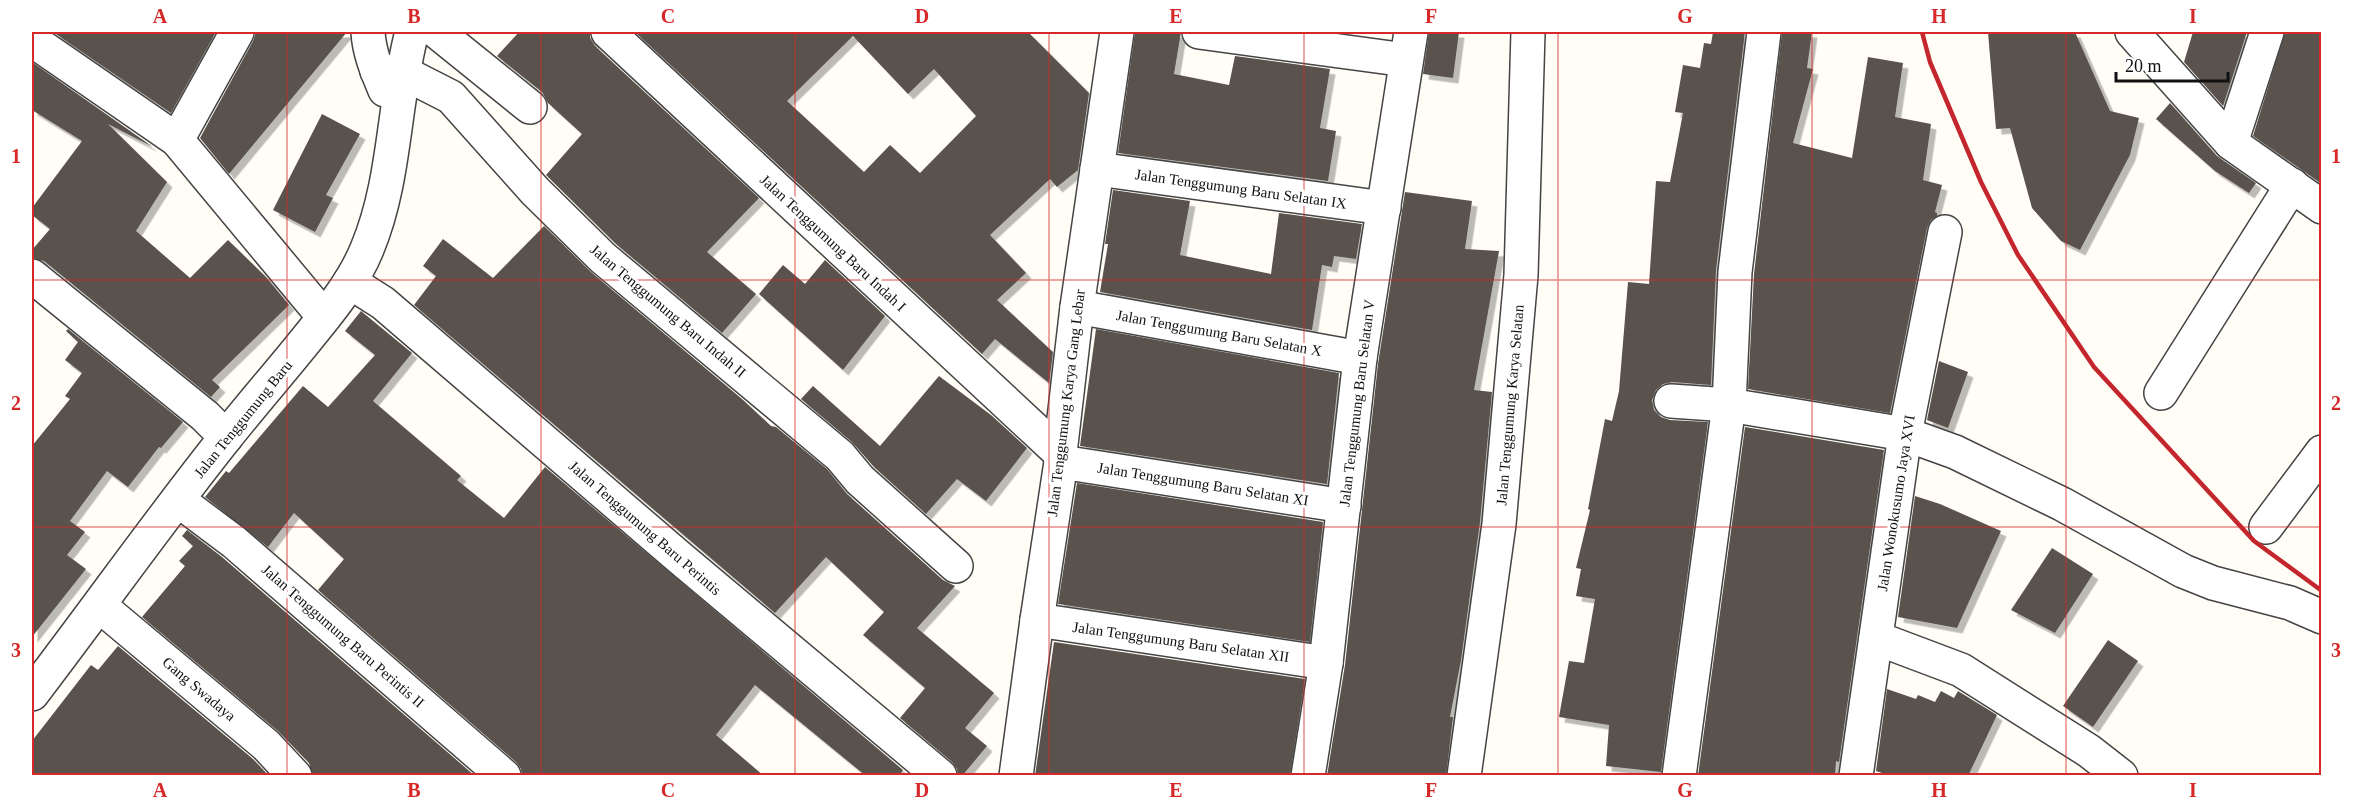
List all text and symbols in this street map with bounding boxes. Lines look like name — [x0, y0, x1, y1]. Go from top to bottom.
text: A — [153, 5, 168, 27]
text: B — [407, 5, 421, 27]
text: C — [661, 5, 675, 27]
text: D — [915, 5, 929, 27]
text: E — [1169, 5, 1183, 27]
text: F — [1425, 5, 1437, 27]
text: G — [1677, 5, 1693, 27]
text: H — [1931, 5, 1947, 27]
text: I — [2189, 5, 2197, 27]
scale bar — [2116, 45, 2228, 83]
text: 20 m — [2125, 56, 2162, 76]
text: 1 — [11, 145, 21, 167]
text: 1 — [2331, 145, 2341, 167]
street label: Jalan Tenggumung Baru Selatan IX — [1134, 166, 1348, 212]
street label: Jalan Tenggumung Baru Indah I — [757, 171, 909, 315]
street label: Jalan Tenggumung Baru Indah II — [587, 241, 749, 381]
street label: Jalan Tenggumung Karya Gang Lebar — [1044, 289, 1088, 517]
street label: Jalan Tenggumung Baru Selatan V — [1336, 298, 1378, 507]
street label: Jalan Tenggumung Karya Selatan — [1493, 303, 1527, 506]
street label: Jalan Tenggumung Baru Selatan X — [1115, 307, 1323, 359]
street label: Jalan Tenggumung Baru — [191, 357, 296, 481]
text: 2 — [11, 392, 21, 414]
text: 2 — [2331, 392, 2341, 414]
street label: Jalan Wonokusumo Jaya XVI — [1874, 414, 1918, 592]
street label: Jalan Tenggumung Baru Perintis — [566, 458, 724, 598]
street label: Jalan Tenggumung Baru Selatan XI — [1096, 459, 1310, 509]
street label: Jalan Tenggumung Baru Perintis II — [259, 561, 427, 711]
street label: Jalan Tenggumung Baru Selatan XII — [1072, 619, 1290, 665]
text: 3 — [11, 639, 21, 661]
text: 3 — [2331, 639, 2341, 661]
street label: Gang Swadaya — [159, 654, 239, 724]
text: A — [153, 779, 168, 801]
text: B — [407, 779, 421, 801]
text: C — [661, 779, 675, 801]
text: D — [915, 779, 929, 801]
text: E — [1169, 779, 1183, 801]
text: F — [1425, 779, 1437, 801]
text: G — [1677, 779, 1693, 801]
text: H — [1931, 779, 1947, 801]
text: I — [2189, 779, 2197, 801]

